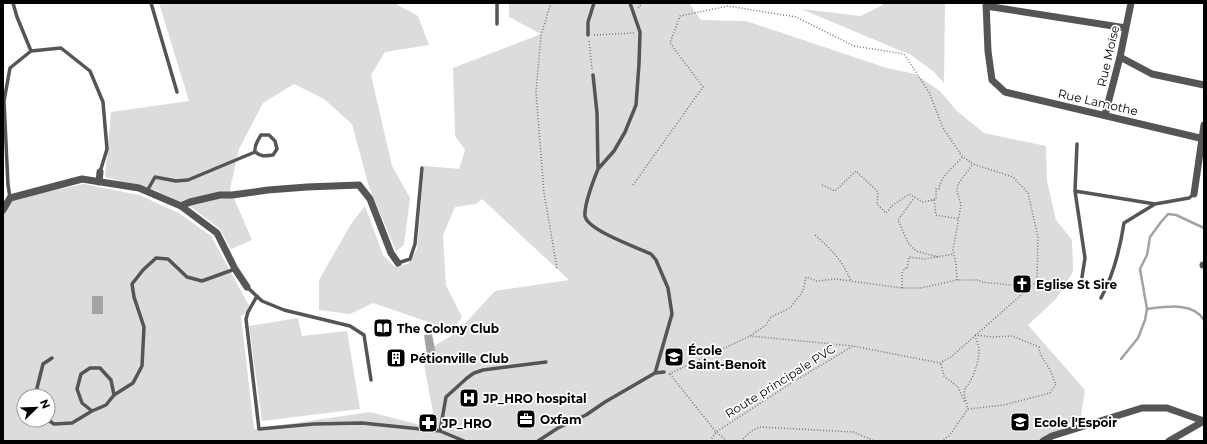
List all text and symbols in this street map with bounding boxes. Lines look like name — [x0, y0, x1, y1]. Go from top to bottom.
street label: Rue Moïse — [1094, 24, 1122, 88]
street label: Rue Lamothe — [1056, 85, 1140, 119]
church icon: Eglise St Sire — [1011, 273, 1033, 295]
place label: Eglise St Sire — [1036, 277, 1118, 292]
library icon: The Colony Club — [372, 317, 394, 339]
place label: The Colony Club — [397, 321, 499, 336]
street label: Route principale PVC — [722, 341, 838, 421]
place label: École Saint-Benoît — [688, 343, 767, 372]
school or university icon: École Saint-Benoît — [663, 346, 685, 368]
building icon: Pétionville Club — [385, 347, 407, 369]
place label: Pétionville Club — [410, 351, 509, 366]
hospital icon: JP_HRO hospital — [458, 387, 480, 409]
north arrow — [16, 388, 56, 428]
place label: JP_HRO hospital — [482, 391, 587, 406]
text: N — [37, 397, 53, 411]
office icon: Oxfam — [515, 408, 537, 430]
school or university icon: Ecole l'Espoir — [1009, 411, 1031, 433]
pharmacy icon: JP_HRO — [417, 412, 439, 434]
place label: Oxfam — [540, 412, 582, 427]
place label: Ecole l'Espoir — [1034, 415, 1117, 430]
place label: JP_HRO — [441, 416, 492, 431]

